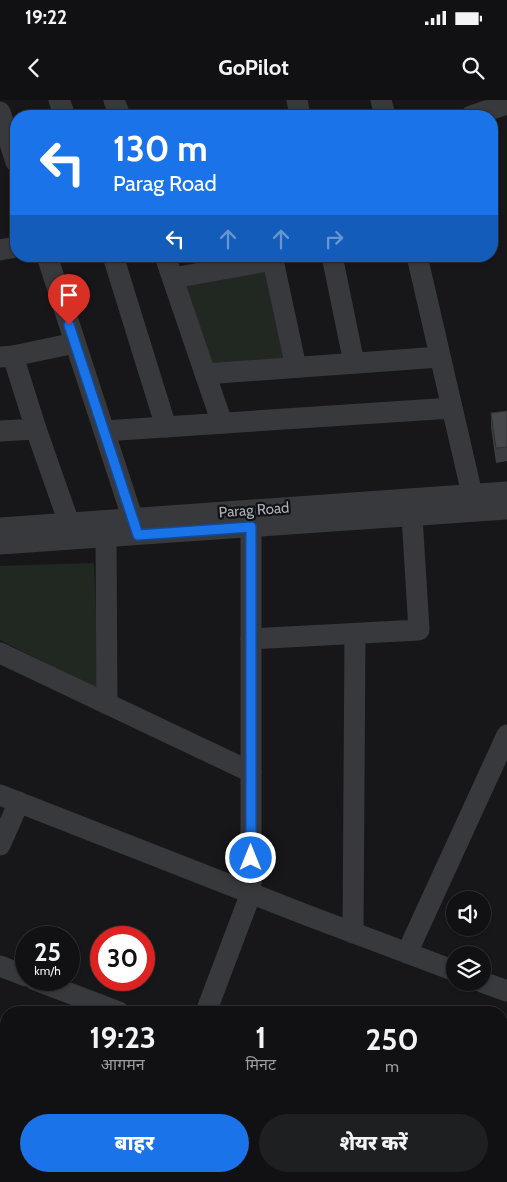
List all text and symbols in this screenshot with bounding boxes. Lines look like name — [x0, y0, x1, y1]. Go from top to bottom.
text: 19:22 — [25, 6, 67, 29]
icon: back — [20, 54, 48, 82]
text: GoPilot — [218, 54, 289, 81]
icon: search — [459, 54, 487, 82]
text: 130 m — [113, 127, 208, 170]
icon: left — [30, 130, 95, 195]
text: Parag Road — [113, 170, 217, 197]
icon: left — [161, 225, 189, 253]
icon: ahead — [214, 225, 242, 253]
icon: ahead — [267, 225, 295, 253]
icon: right — [320, 225, 348, 253]
pin — [48, 274, 90, 325]
icon: arrive — [55, 281, 83, 309]
street label: Parag Road — [218, 499, 290, 521]
position arrow — [224, 831, 276, 883]
map controls — [446, 891, 491, 991]
button: sound — [446, 891, 491, 936]
speed limit sign: 30 — [90, 926, 155, 991]
text: 25 — [34, 937, 61, 967]
button: layers — [446, 946, 491, 991]
text: km/h — [34, 963, 61, 978]
text: 19:23 — [89, 1019, 156, 1056]
text: 1 — [255, 1019, 266, 1056]
text: 250 — [365, 1021, 419, 1058]
text: आगमन — [101, 1055, 145, 1074]
text: मिनट — [245, 1055, 276, 1074]
text: m — [385, 1057, 399, 1076]
button: बाहर — [20, 1114, 249, 1172]
button: शेयर करें — [259, 1114, 488, 1172]

